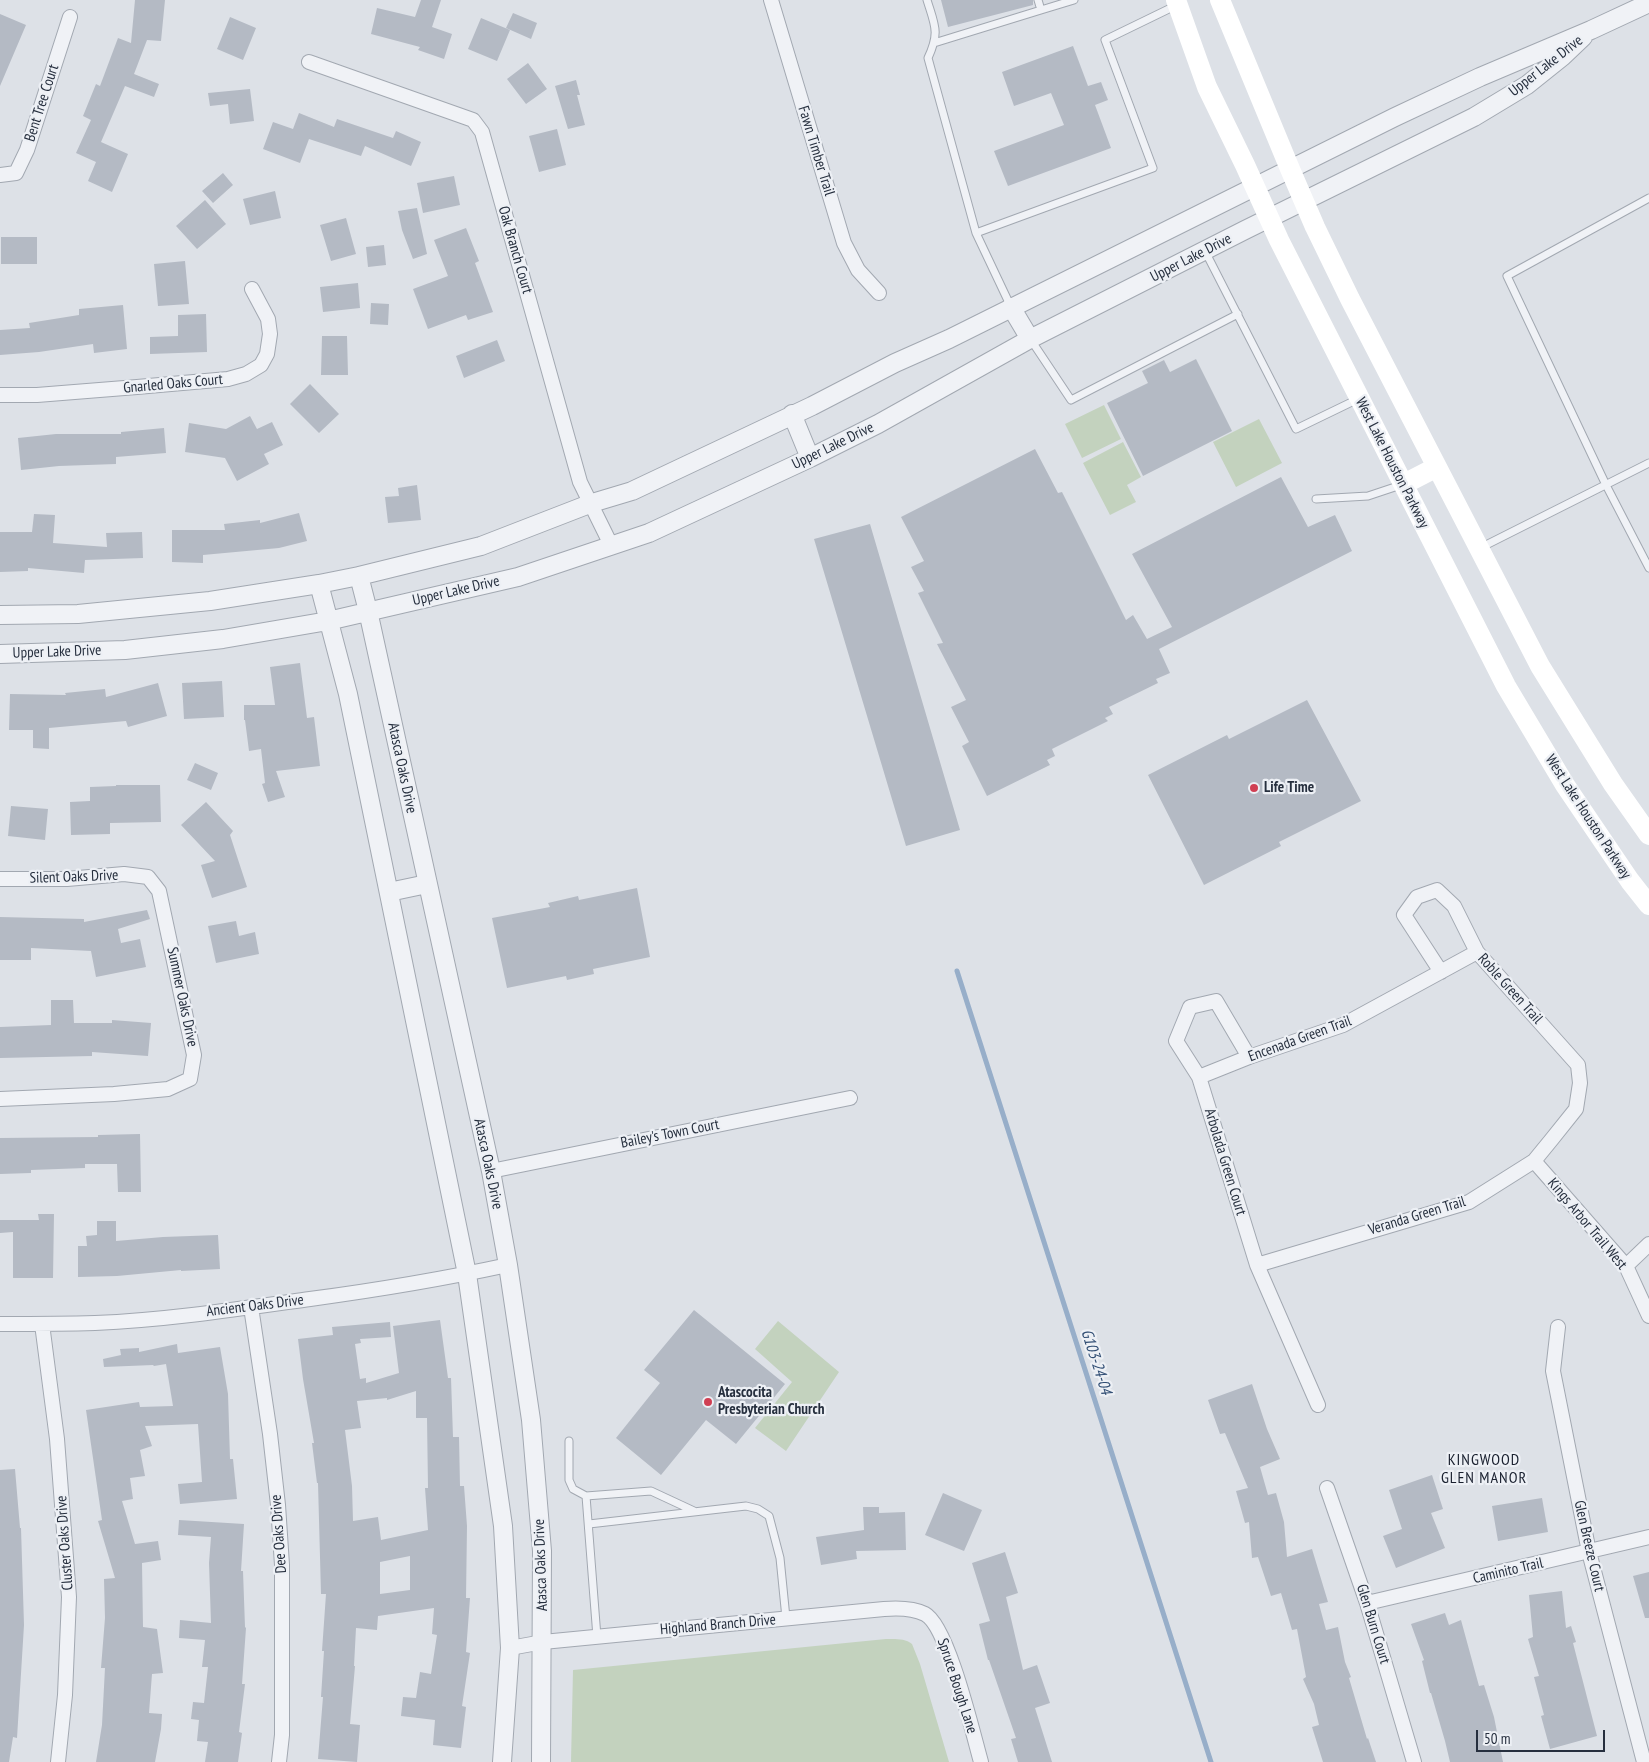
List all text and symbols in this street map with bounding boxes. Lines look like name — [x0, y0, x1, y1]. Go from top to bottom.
street label: Upper Lake Drive — [1506, 32, 1586, 100]
street label: Bent Tree Court — [21, 62, 63, 144]
street label: Fawn Timber Trail — [794, 104, 838, 198]
street label: Oak Branch Court — [494, 204, 536, 296]
street label: Upper Lake Drive — [1147, 230, 1235, 286]
street label: Gnarled Oaks Court — [123, 371, 223, 397]
street label: West Lake Houston Parkway — [1351, 395, 1433, 531]
street label: Upper Lake Drive — [789, 418, 877, 474]
street label: Upper Lake Drive — [411, 572, 501, 610]
street label: Upper Lake Drive — [12, 641, 102, 663]
street label: Atasca Oaks Drive — [384, 721, 420, 815]
street label: West Lake Houston Parkway — [1541, 752, 1635, 882]
place label: Life Time — [1264, 779, 1314, 797]
marker: Life Time — [1248, 782, 1260, 794]
street label: Silent Oaks Drive — [29, 866, 119, 888]
street label: Summer Oaks Drive — [163, 945, 201, 1049]
street label: Roble Green Trail — [1474, 950, 1546, 1028]
street label: Encenada Green Trail — [1246, 1012, 1354, 1066]
street label: Arbolada Green Court — [1200, 1106, 1250, 1218]
street label: Bailey's Town Court — [619, 1116, 721, 1152]
street label: Atasca Oaks Drive — [470, 1117, 506, 1211]
street label: Kings Arbor Trail West — [1544, 1175, 1630, 1273]
street label: Veranda Green Trail — [1366, 1193, 1468, 1239]
street label: Ancient Oaks Drive — [205, 1291, 305, 1321]
water label: G103-24-04 — [1076, 1327, 1116, 1397]
place label: Atascocita Presbyterian Church — [718, 1384, 824, 1419]
marker: Atascocita Presbyterian Church — [702, 1396, 714, 1408]
district label: KINGWOOD GLEN MANOR — [1440, 1450, 1528, 1488]
street label: Dee Oaks Drive — [267, 1494, 291, 1574]
street label: Cluster Oaks Drive — [53, 1495, 77, 1591]
street label: Glen Breeze Court — [1570, 1499, 1608, 1593]
street label: Atasca Oaks Drive — [530, 1519, 552, 1611]
street label: Caminito Trail — [1471, 1554, 1545, 1588]
street label: Glen Burn Court — [1352, 1582, 1394, 1666]
street label: Highland Branch Drive — [659, 1611, 777, 1639]
street label: Spruce Bough Lane — [933, 1636, 981, 1736]
scale bar — [1479, 1720, 1608, 1752]
text: 50 m — [1484, 1729, 1510, 1748]

